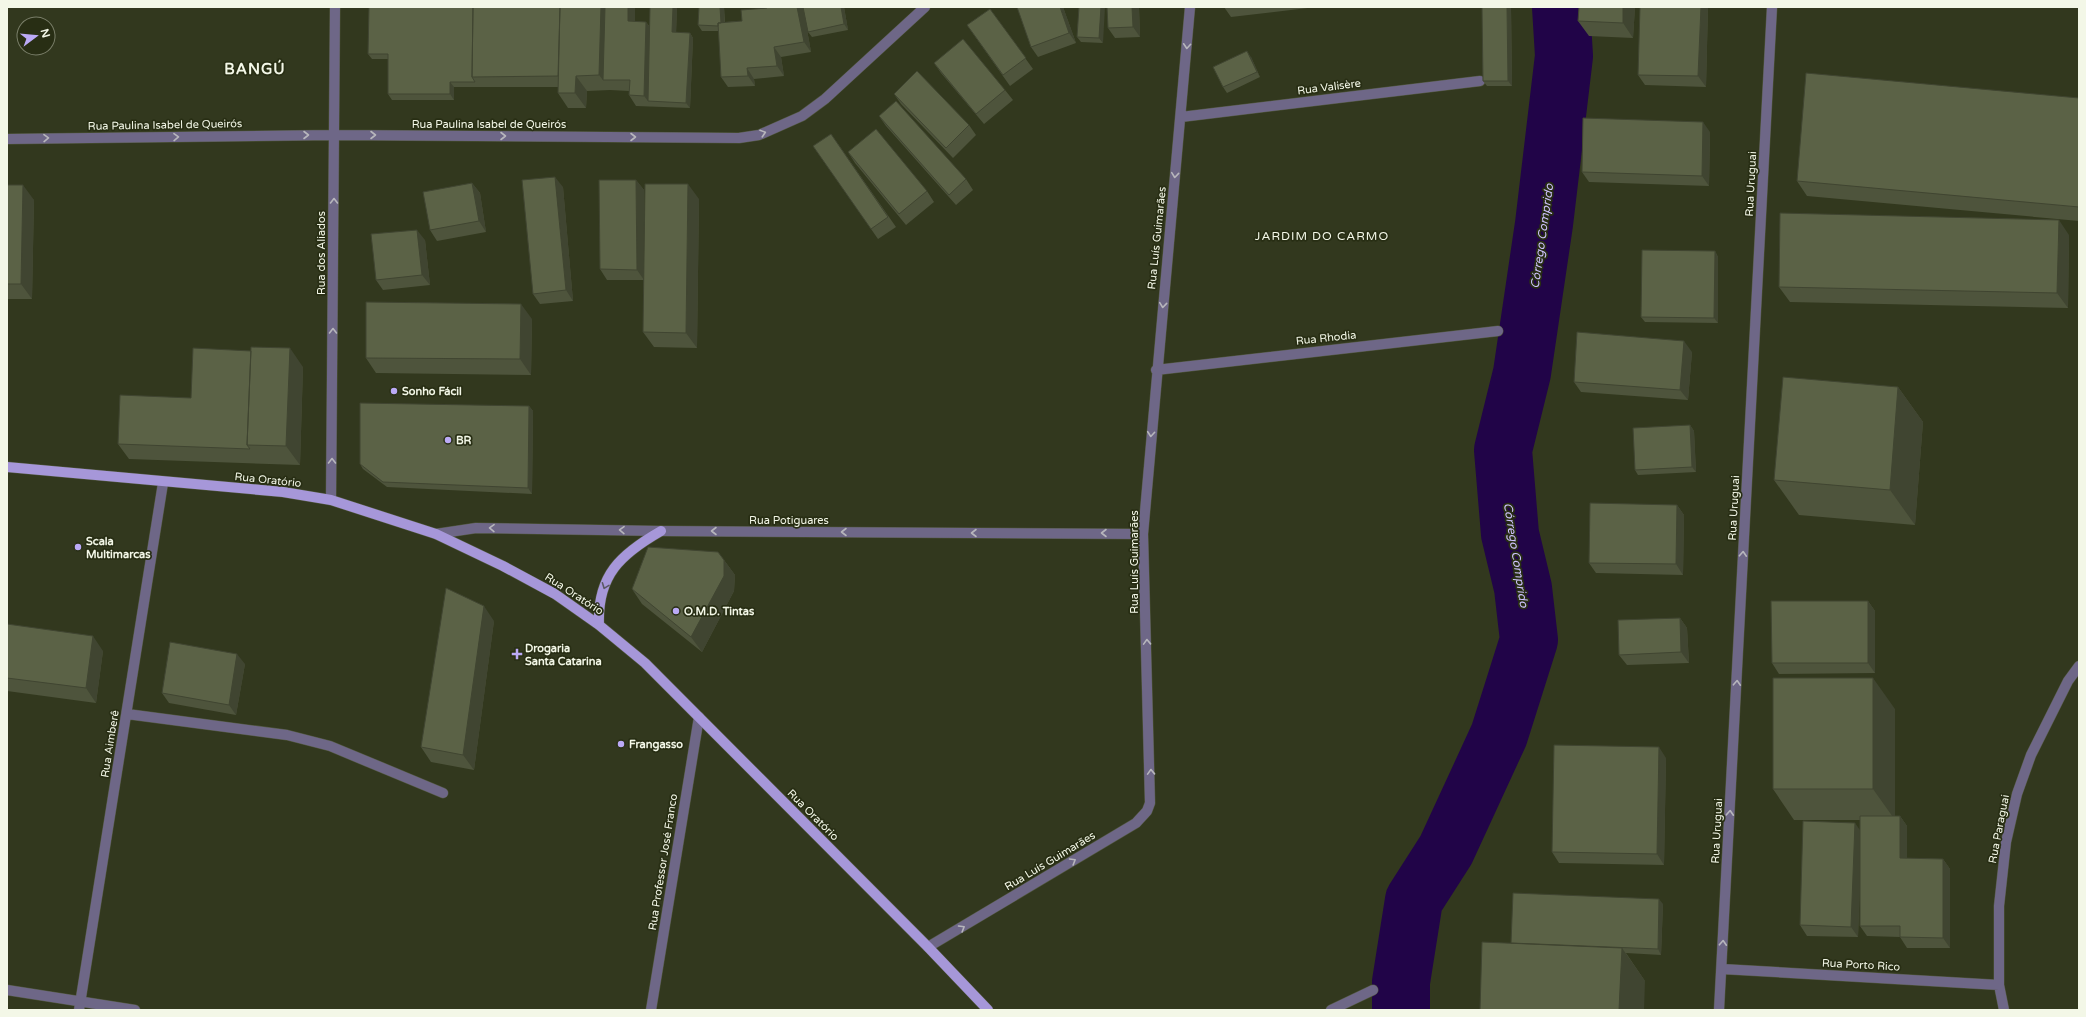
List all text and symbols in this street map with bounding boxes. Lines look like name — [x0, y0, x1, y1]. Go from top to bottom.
north arrow — [16, 16, 56, 56]
text: N — [38, 27, 53, 39]
one-way arrow — [1182, 43, 1191, 49]
district label: BANGÚ — [224, 59, 286, 78]
street label: Rua Valisère — [1296, 77, 1362, 97]
street label: Rua Paulina Isabel de Queirós — [88, 117, 242, 133]
street label: Rua Paulina Isabel de Queirós — [412, 118, 566, 131]
one-way arrow — [759, 129, 766, 138]
one-way arrow — [303, 131, 309, 139]
one-way arrow — [370, 131, 376, 139]
one-way arrow — [173, 132, 179, 141]
one-way arrow — [500, 132, 506, 140]
one-way arrow — [630, 133, 636, 141]
one-way arrow — [43, 134, 49, 142]
street label: Rua Uruguai — [1743, 151, 1759, 217]
one-way arrow — [1171, 172, 1180, 178]
water label: Córrego Comprido — [1528, 182, 1556, 289]
street label: Rua Luís Guimarães — [1145, 186, 1169, 290]
one-way arrow — [330, 198, 338, 204]
street label: Rua dos Aliados — [315, 211, 328, 295]
district label: JARDIM DO CARMO — [1255, 229, 1389, 243]
one-way arrow — [1158, 302, 1167, 308]
one-way arrow — [329, 328, 337, 334]
street label: Rua Rhodia — [1295, 328, 1357, 348]
place label: Sonho Fácil — [402, 385, 462, 398]
marker: Sonho Fácil — [389, 386, 399, 396]
one-way arrow — [1147, 431, 1156, 437]
place label: BR — [456, 434, 472, 447]
marker: BR — [443, 435, 453, 445]
one-way arrow — [327, 458, 336, 464]
street label: Rua Oratório — [234, 470, 302, 490]
street label: Rua Uruguai — [1726, 475, 1742, 541]
water label: Córrego Comprido — [1501, 502, 1531, 609]
street label: Rua Luís Guimarães — [1128, 510, 1141, 614]
street label: Rua Potiguares — [749, 514, 829, 527]
one-way arrow — [489, 524, 495, 532]
one-way arrow — [619, 526, 625, 535]
one-way arrow — [711, 527, 717, 535]
one-way arrow — [841, 528, 847, 536]
one-way arrow — [971, 529, 977, 537]
one-way arrow — [1101, 529, 1107, 537]
place label: Scala Multimarcas — [86, 535, 151, 561]
marker: Scala Multimarcas — [73, 542, 83, 552]
one-way arrow — [1739, 551, 1748, 557]
street label: Rua Oratório — [542, 570, 606, 618]
one-way arrow — [602, 583, 610, 590]
place label: O.M.D. Tintas — [684, 605, 755, 618]
marker: O.M.D. Tintas — [671, 606, 681, 616]
one-way arrow — [1142, 639, 1151, 645]
place label: Drogaria Santa Catarina — [525, 642, 602, 668]
marker: Drogaria Santa Catarina — [512, 649, 522, 659]
one-way arrow — [1732, 680, 1741, 686]
street label: Rua Aimberê — [98, 709, 122, 779]
place label: Frangasso — [629, 738, 683, 752]
marker: Frangasso — [616, 739, 626, 749]
one-way arrow — [1146, 769, 1155, 775]
street label: Rua Oratório — [785, 787, 842, 844]
street label: Rua Professor José Franco — [646, 792, 680, 931]
street label: Rua Paraguai — [1986, 793, 2012, 865]
street label: Rua Uruguai — [1709, 798, 1725, 864]
one-way arrow — [1725, 810, 1734, 816]
street label: Rua Luís Guimarães — [1002, 829, 1098, 893]
one-way arrow — [1069, 858, 1076, 865]
one-way arrow — [958, 925, 965, 932]
one-way arrow — [1719, 940, 1727, 946]
street label: Rua Porto Rico — [1821, 956, 1901, 974]

